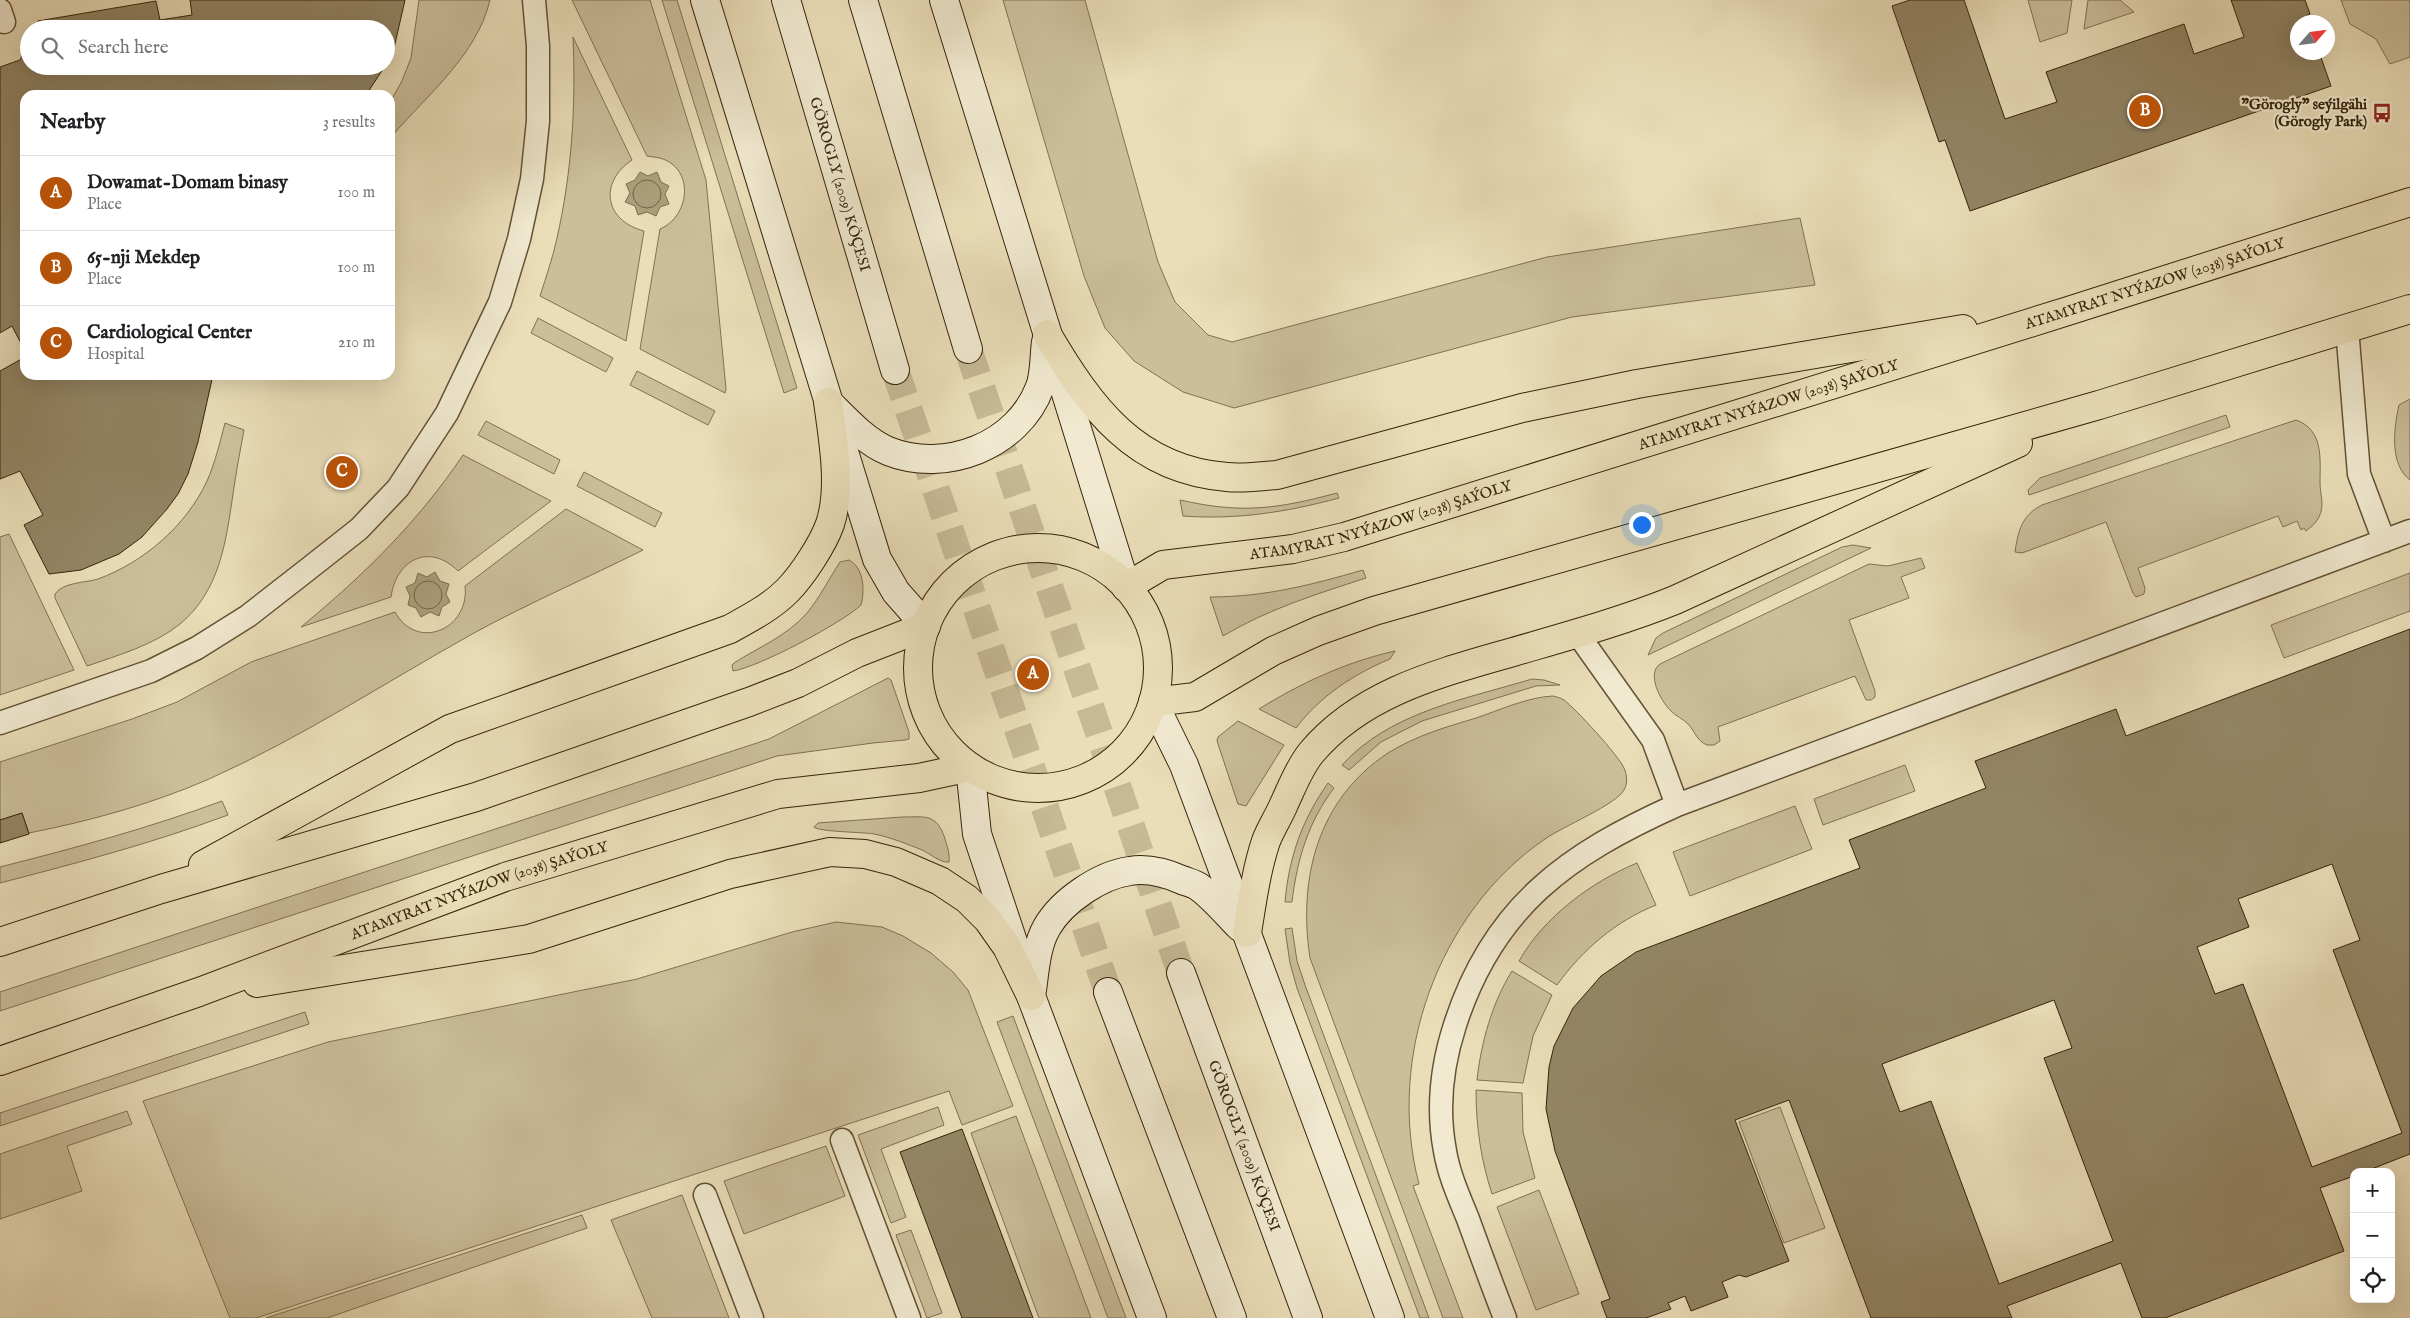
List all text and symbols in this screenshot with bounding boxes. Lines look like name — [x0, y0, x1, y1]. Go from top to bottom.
north arrow — [2290, 15, 2335, 60]
search box — [20, 20, 395, 75]
icon: search — [38, 34, 66, 62]
text: Search here — [78, 36, 169, 60]
pin: B — [2129, 92, 2161, 130]
street label: GÖROGLY (2009) KÖÇESI — [806, 95, 875, 274]
place label: "Görogly" seýilgähi (Görogly Park) — [2241, 95, 2367, 131]
bus stop icon: "Görogly" seýilgähi (Görogly Park) — [2371, 102, 2393, 124]
text: Nearby — [40, 109, 105, 136]
text: 3 results — [323, 113, 375, 133]
text: Dowamat-Domam binasy — [87, 171, 288, 195]
text: A — [51, 183, 61, 203]
text: 100 m — [338, 183, 375, 203]
text: Place — [87, 195, 122, 215]
street label: ATAMYRAT NYÝAZOW (2038) ŞAÝOLY — [2022, 233, 2288, 334]
text: 65-nji Mekdep — [87, 246, 200, 270]
text: B — [51, 258, 61, 278]
text: 100 m — [338, 258, 375, 278]
text: Place — [87, 270, 122, 290]
text: Cardiological Center — [87, 321, 252, 345]
text: C — [50, 333, 62, 353]
text: 210 m — [338, 333, 375, 353]
text: Hospital — [87, 345, 144, 365]
street label: ATAMYRAT NYÝAZOW (2038) ŞAÝOLY — [1635, 355, 1902, 454]
pin: C — [326, 453, 358, 491]
street label: ATAMYRAT NYÝAZOW (2038) ŞAÝOLY — [1247, 475, 1515, 564]
your location — [1629, 512, 1655, 538]
pin: A — [1017, 655, 1049, 693]
street label: ATAMYRAT NYÝAZOW (2038) ŞAÝOLY — [347, 836, 611, 944]
street label: GÖROGLY (2009) KÖÇESI — [1204, 1057, 1285, 1234]
map controls — [2350, 1168, 2395, 1303]
button: + — [2350, 1168, 2395, 1213]
button: − — [2350, 1213, 2395, 1258]
button: locate — [2350, 1258, 2395, 1303]

